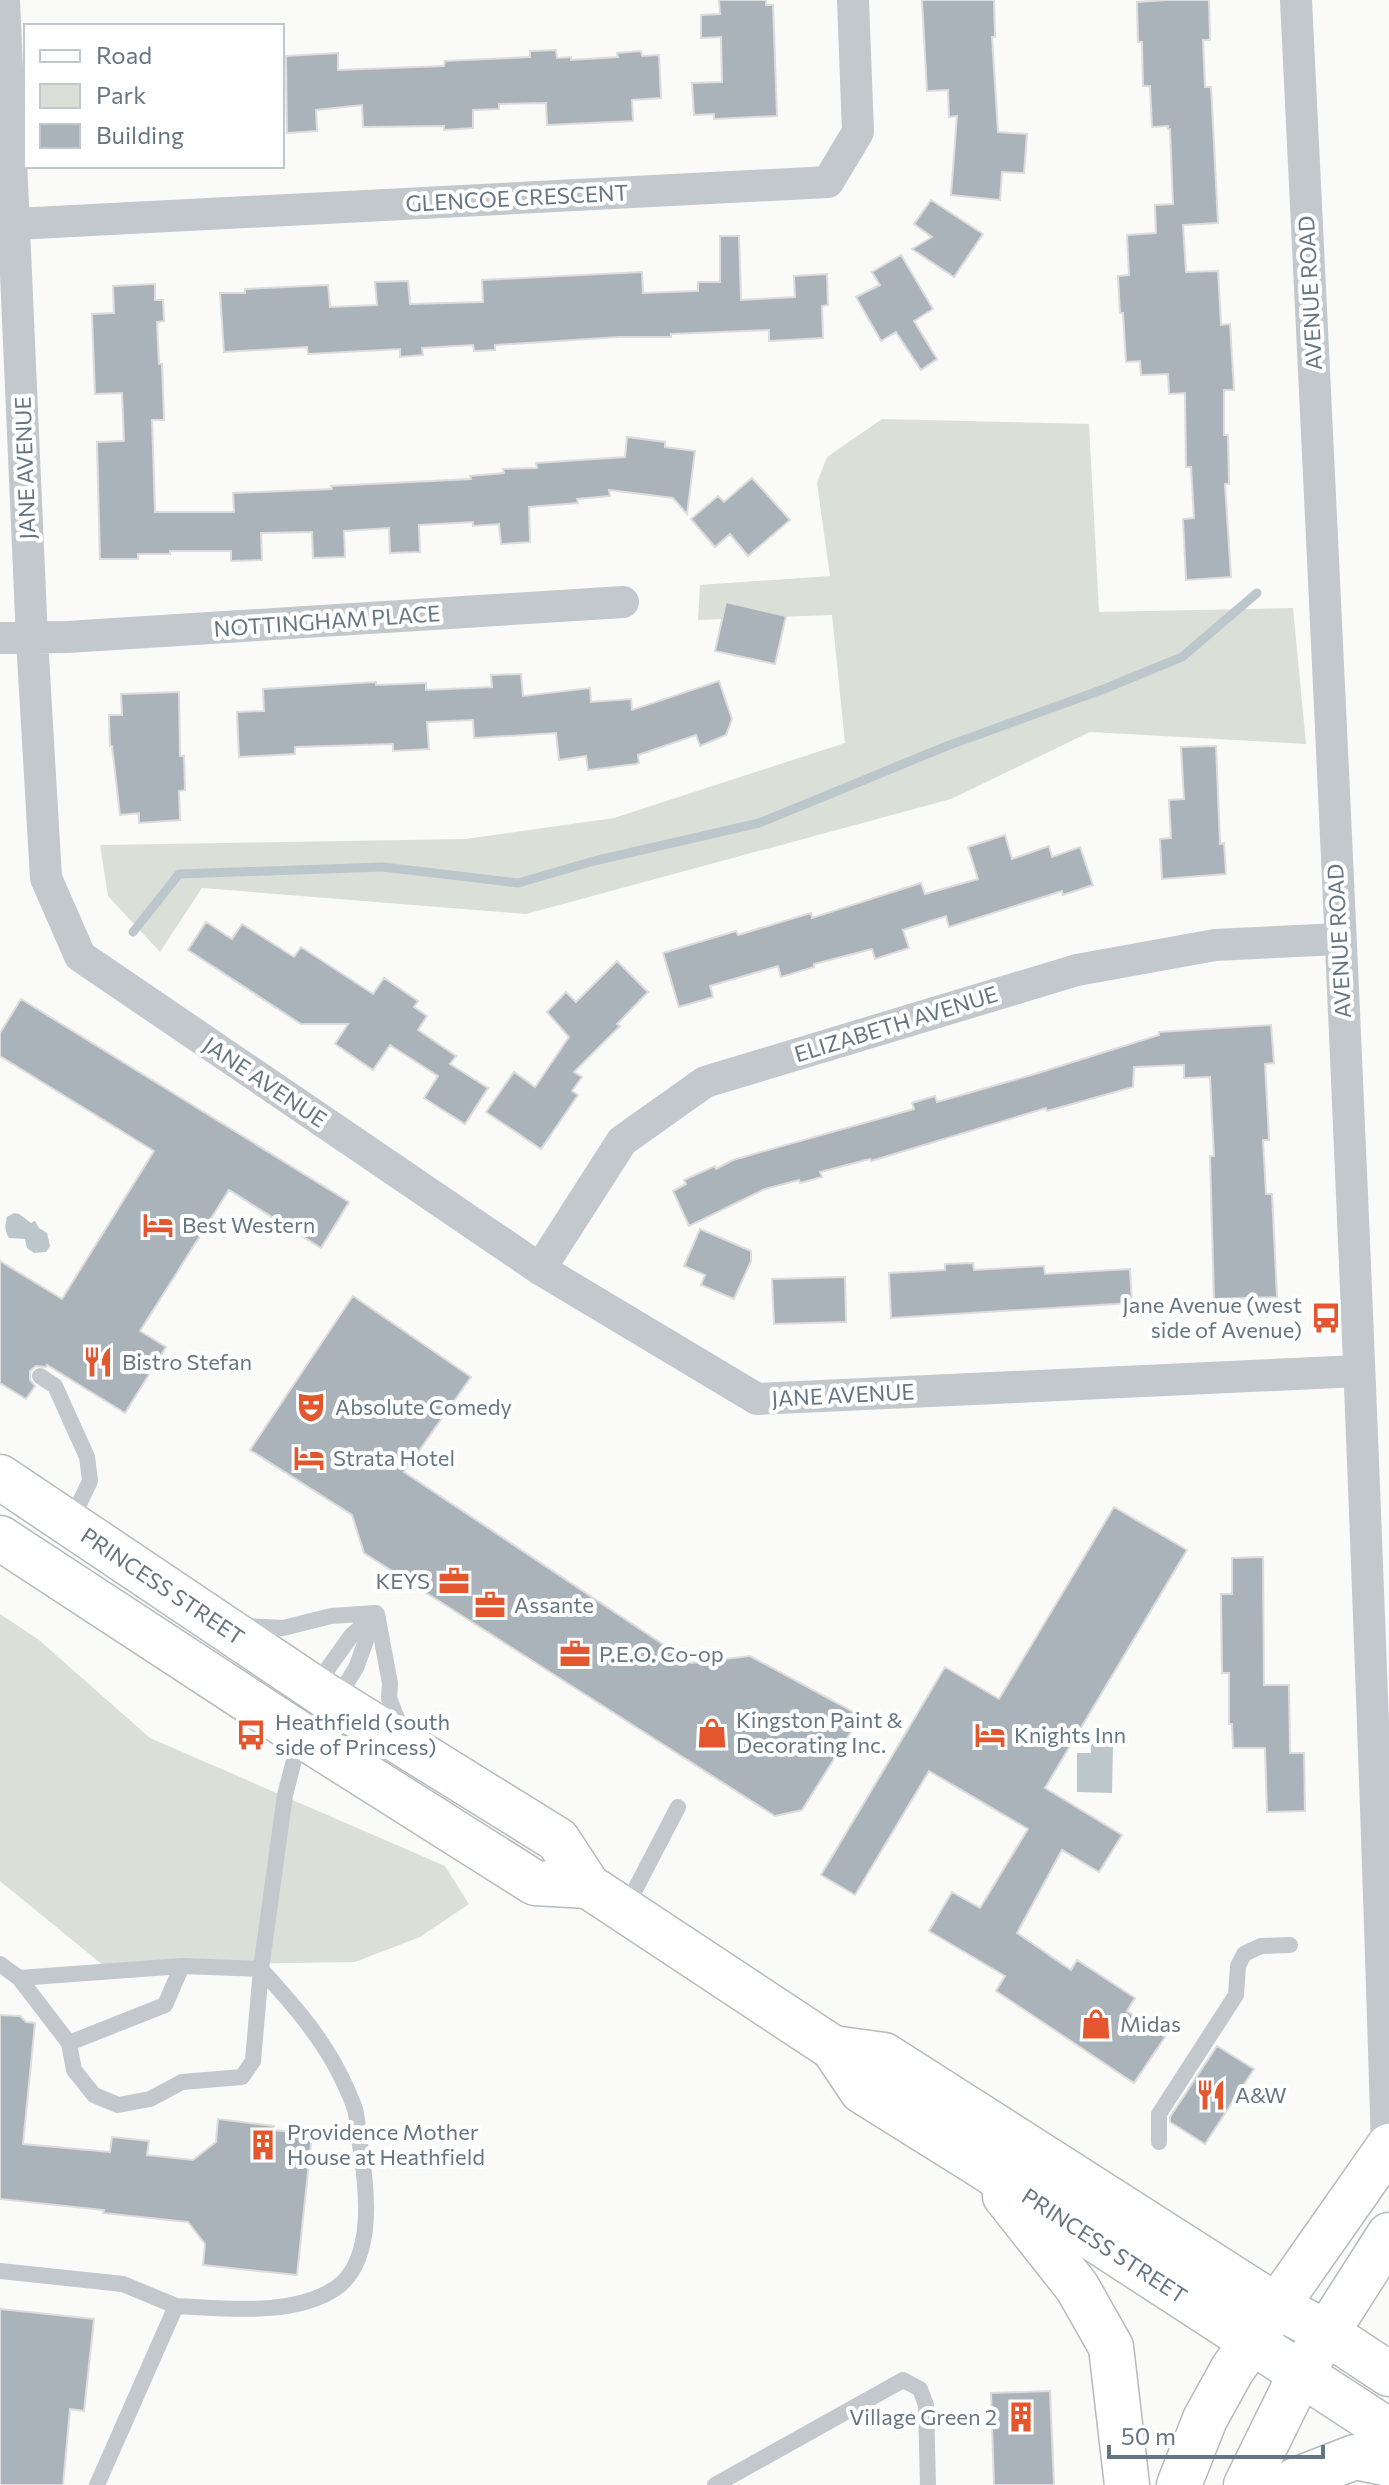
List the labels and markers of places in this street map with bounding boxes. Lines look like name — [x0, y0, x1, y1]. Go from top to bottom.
hotel icon: Best Western — [141, 1208, 175, 1242]
place label: Best Western — [182, 1211, 315, 1238]
place label: Jane Avenue (west side of Avenue) — [1122, 1291, 1302, 1343]
bus stop icon: Jane Avenue (west side of Avenue) — [1309, 1301, 1343, 1335]
restaurant icon: Bistro Stefan — [81, 1345, 115, 1379]
place label: Bistro Stefan — [122, 1348, 252, 1375]
theatre icon: Absolute Comedy — [294, 1390, 328, 1424]
place label: Absolute Comedy — [335, 1393, 512, 1420]
hotel icon: Strata Hotel — [292, 1441, 326, 1475]
place label: Strata Hotel — [333, 1444, 455, 1471]
office icon: KEYS — [437, 1564, 471, 1598]
place label: KEYS — [375, 1567, 430, 1594]
office icon: Assante — [473, 1588, 507, 1622]
place label: Assante — [514, 1591, 594, 1618]
office icon: P.E.O. Co-op — [558, 1637, 592, 1671]
place label: P.E.O. Co-op — [599, 1640, 724, 1667]
place label: Kingston Paint & Decorating Inc. — [736, 1706, 903, 1758]
place label: Heathfield (south side of Princess) — [275, 1708, 450, 1760]
shop icon: Kingston Paint & Decorating Inc. — [695, 1716, 729, 1750]
bus stop icon: Heathfield (south side of Princess) — [234, 1718, 268, 1752]
hotel icon: Knights Inn — [973, 1718, 1007, 1752]
place label: Knights Inn — [1014, 1721, 1126, 1748]
shop icon: Midas — [1079, 2007, 1113, 2041]
place label: Midas — [1120, 2010, 1181, 2037]
restaurant icon: A&W — [1194, 2078, 1228, 2112]
place label: A&W — [1235, 2081, 1287, 2108]
place label: Providence Mother House at Heathfield — [287, 2118, 485, 2170]
building icon: Providence Mother House at Heathfield — [246, 2128, 280, 2162]
building icon: Village Green 2 — [1004, 2400, 1038, 2434]
place label: Village Green 2 — [849, 2403, 997, 2430]

